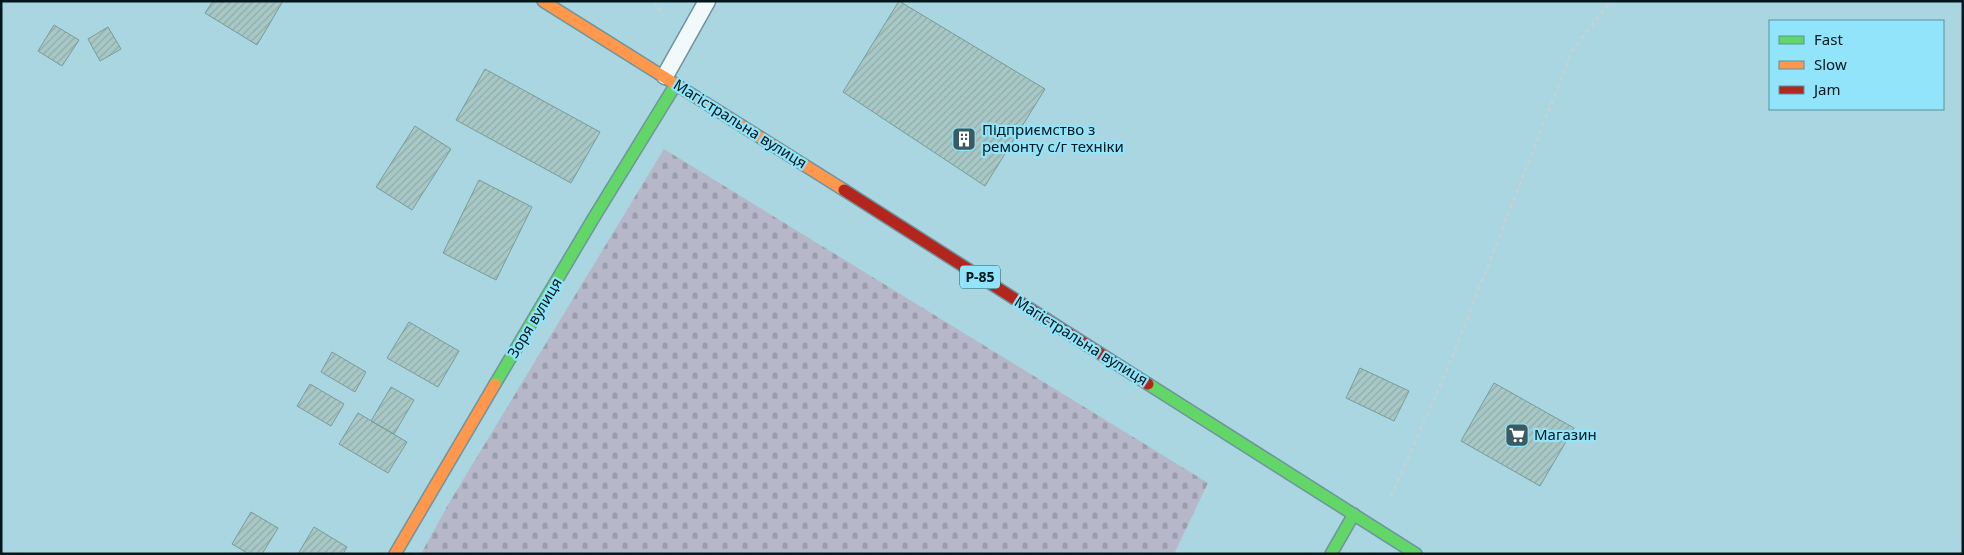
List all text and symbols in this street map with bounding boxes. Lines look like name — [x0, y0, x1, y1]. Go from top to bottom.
legend — [1769, 20, 1944, 110]
text: Fast — [1814, 29, 1843, 49]
text: Slow — [1814, 54, 1847, 74]
street label: Магістральна вулиця — [670, 74, 811, 172]
text: Jam — [1812, 79, 1841, 99]
place label: Підприємство з ремонту с/г техніки — [982, 119, 1124, 156]
building icon: Підприємство з ремонту с/г техніки — [951, 126, 977, 152]
road number: Р-85 — [960, 266, 1000, 288]
street label: Зоря вулиця — [502, 274, 566, 361]
street label: Магістральна вулиця — [1011, 291, 1152, 389]
supermarket icon: Магазин — [1504, 422, 1530, 448]
place label: Магазин — [1534, 424, 1597, 444]

